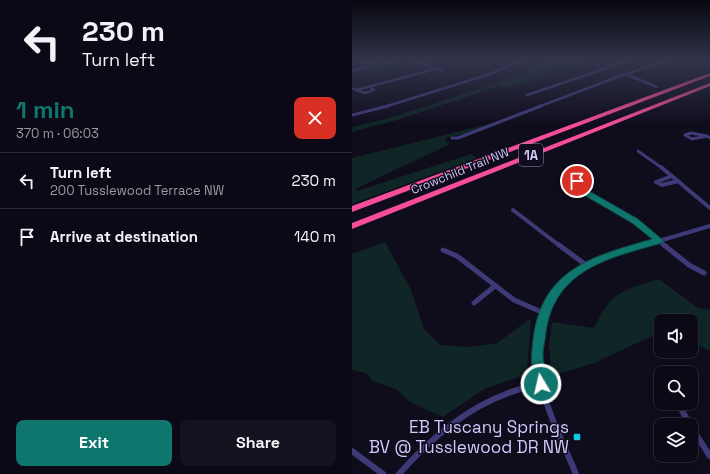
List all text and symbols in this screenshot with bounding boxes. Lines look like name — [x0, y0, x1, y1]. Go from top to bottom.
text: 230 m — [82, 13, 165, 49]
icon: left — [16, 16, 68, 68]
text: Turn left — [82, 48, 155, 71]
text: 1 min — [16, 94, 75, 125]
button: close — [294, 97, 336, 139]
text: 370 m · 06:03 — [16, 125, 99, 142]
street label: Crowchild Trail NW — [409, 144, 512, 198]
road number: 1A — [519, 144, 543, 166]
text: Turn left — [50, 163, 112, 182]
pin — [560, 164, 594, 198]
icon: left — [16, 170, 38, 192]
icon: arrive — [566, 170, 588, 192]
text: 230 m — [292, 171, 336, 190]
text: 200 Tusslewood Terrace NW — [50, 182, 224, 199]
icon: arrive — [16, 226, 38, 248]
text: Arrive at destination — [50, 227, 198, 246]
text: 140 m — [294, 227, 336, 246]
map controls — [654, 314, 698, 462]
button: sound — [654, 314, 698, 358]
position arrow — [520, 363, 562, 405]
button: search — [654, 366, 698, 410]
place label: EB Tuscany Springs BV @ Tusslewood DR NW — [369, 416, 569, 458]
button: layers — [654, 418, 698, 462]
button: Exit — [16, 420, 172, 466]
button: Share — [180, 420, 336, 466]
marker: EB Tuscany Springs BV @ Tusslewood DR NW — [572, 432, 582, 442]

